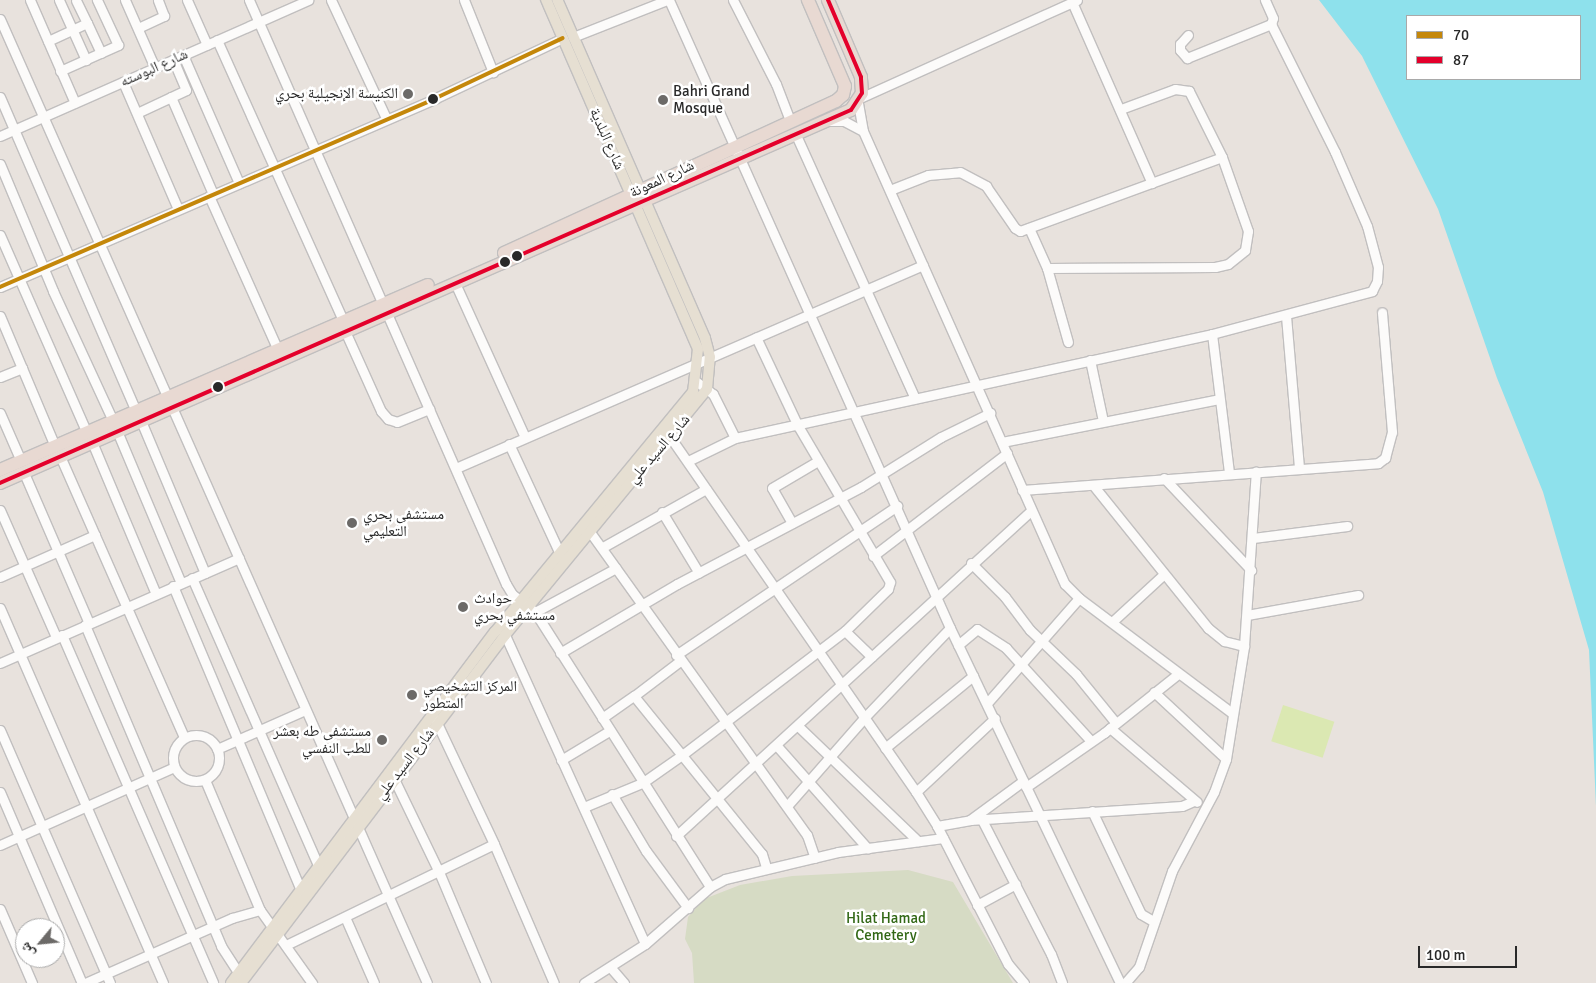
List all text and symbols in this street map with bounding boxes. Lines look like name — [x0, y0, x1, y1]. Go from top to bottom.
legend — [1406, 15, 1581, 80]
text: 70 — [1453, 26, 1469, 44]
street label: شارع البوسته — [117, 45, 191, 91]
text: 87 — [1453, 51, 1469, 69]
place label: Bahri Grand Mosque — [673, 82, 750, 117]
place label: الكنيسة الإنجيلية بحري — [275, 85, 398, 103]
marker: الكنيسة الإنجيلية بحري — [402, 88, 414, 100]
unlabelled marker — [428, 94, 438, 104]
marker: Bahri Grand Mosque — [657, 94, 669, 106]
street label: شارع البلدية — [585, 105, 629, 173]
street label: شارع المعونة — [627, 156, 697, 202]
unlabelled marker — [512, 251, 522, 261]
unlabelled marker — [500, 257, 510, 267]
unlabelled marker — [213, 382, 223, 392]
street label: شارع السيد علي — [624, 411, 694, 487]
place label: مستشفى بحري التعليمي — [363, 505, 444, 540]
marker: مستشفى بحري التعليمي — [345, 516, 359, 530]
place label: حوادث مستشفي بحري — [474, 589, 555, 624]
marker: حوادث مستشفي بحري — [456, 600, 470, 614]
place label: المركز التشخيصي المتطور — [423, 677, 517, 712]
marker: المركز التشخيصي المتطور — [405, 688, 419, 702]
place label: مستشفى طه بعشر للطب النفسي — [273, 722, 371, 757]
street label: شارع السيد علي — [371, 725, 439, 803]
marker: مستشفى طه بعشر للطب النفسي — [375, 733, 389, 747]
park label: Hilat Hamad Cemetery — [846, 909, 926, 944]
north arrow — [15, 918, 65, 968]
scale bar — [1421, 936, 1520, 968]
text: ش — [16, 939, 38, 960]
text: 100 m — [1426, 946, 1466, 964]

